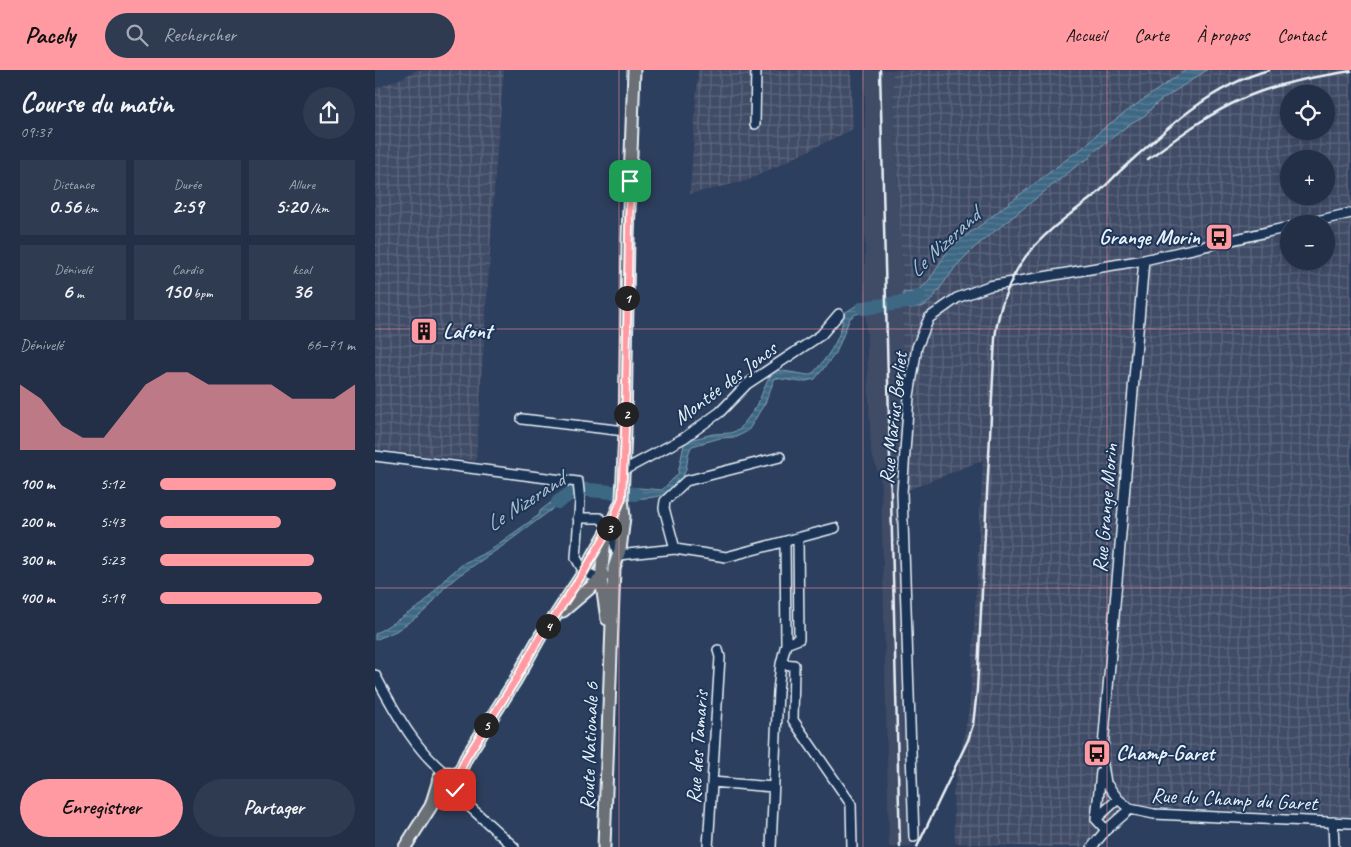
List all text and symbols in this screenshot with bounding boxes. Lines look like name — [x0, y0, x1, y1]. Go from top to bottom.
search box — [105, 13, 455, 58]
text: Pacely — [25, 20, 75, 50]
icon: search — [123, 21, 151, 49]
text: Rechercher — [163, 23, 236, 47]
text: Accueil — [1066, 24, 1106, 46]
text: Carte — [1134, 24, 1169, 46]
text: À propos — [1197, 24, 1249, 46]
text: Contact — [1277, 24, 1326, 46]
text: Course du matin — [20, 85, 173, 120]
map controls — [1280, 85, 1335, 270]
button: locate — [1280, 85, 1335, 140]
button: share — [303, 87, 355, 139]
text: 09:37 — [20, 122, 52, 142]
button: + — [1280, 150, 1335, 205]
pin — [609, 160, 651, 202]
icon: arrive — [616, 167, 644, 195]
text: Distance — [52, 176, 94, 193]
text: Durée — [174, 176, 201, 193]
text: Allure — [289, 176, 315, 193]
text: 0.56 — [48, 193, 81, 219]
text: 2:59 — [172, 193, 203, 219]
text: 5:20 — [275, 193, 307, 219]
water label: Le Nizerand — [902, 198, 991, 283]
text: km — [81, 200, 98, 217]
text: /km — [307, 200, 329, 217]
button: − — [1280, 215, 1335, 270]
bus stop icon: Grange Morin — [1204, 222, 1234, 252]
place label: Grange Morin — [1099, 224, 1200, 250]
text: Dénivelé — [54, 261, 92, 278]
text: Cardio — [172, 261, 203, 278]
text: kcal — [293, 261, 311, 278]
text: 6 — [63, 278, 73, 304]
text: 150 — [162, 278, 190, 304]
text: 36 — [292, 278, 312, 304]
text: m — [73, 285, 84, 302]
text: bpm — [190, 285, 213, 302]
pin: 1 — [615, 286, 639, 310]
text: 1 — [624, 290, 631, 307]
building icon: Lafont — [409, 316, 439, 346]
place label: Lafont — [443, 318, 495, 344]
text: Dénivelé — [20, 335, 63, 355]
text: 66–71 m — [306, 335, 355, 355]
street label: Montée des Joncs — [668, 335, 783, 430]
street label: Rue Marius Berliet — [873, 349, 913, 485]
pin: 2 — [613, 402, 639, 426]
text: 2 — [623, 406, 630, 423]
street label: Rue Grange Morin — [1086, 442, 1124, 574]
water label: Le Nizerand — [480, 463, 575, 538]
text: 100 m — [20, 474, 55, 494]
text: 5:12 — [100, 474, 125, 494]
text: 200 m — [20, 512, 55, 532]
text: 5:43 — [100, 512, 125, 532]
pin: 3 — [597, 516, 621, 540]
text: 3 — [606, 520, 613, 537]
text: 300 m — [20, 550, 55, 570]
text: 5:23 — [100, 550, 125, 570]
text: 400 m — [20, 588, 55, 608]
text: 5:19 — [100, 588, 125, 608]
pin: 4 — [535, 614, 561, 638]
text: 4 — [545, 618, 552, 635]
street label: Route Nationale 6 — [574, 681, 604, 810]
street label: Rue des Tamaris — [680, 688, 714, 804]
pin: 5 — [473, 712, 499, 738]
text: 5 — [483, 717, 490, 734]
bus stop icon: Champ-Garet — [1082, 738, 1112, 768]
place label: Champ-Garet — [1116, 740, 1217, 766]
pin — [434, 769, 476, 811]
icon: check — [441, 776, 469, 804]
button: Enregistrer — [20, 779, 183, 837]
button: Partager — [193, 779, 355, 837]
street label: Rue du Champ du Garet — [1150, 782, 1320, 816]

